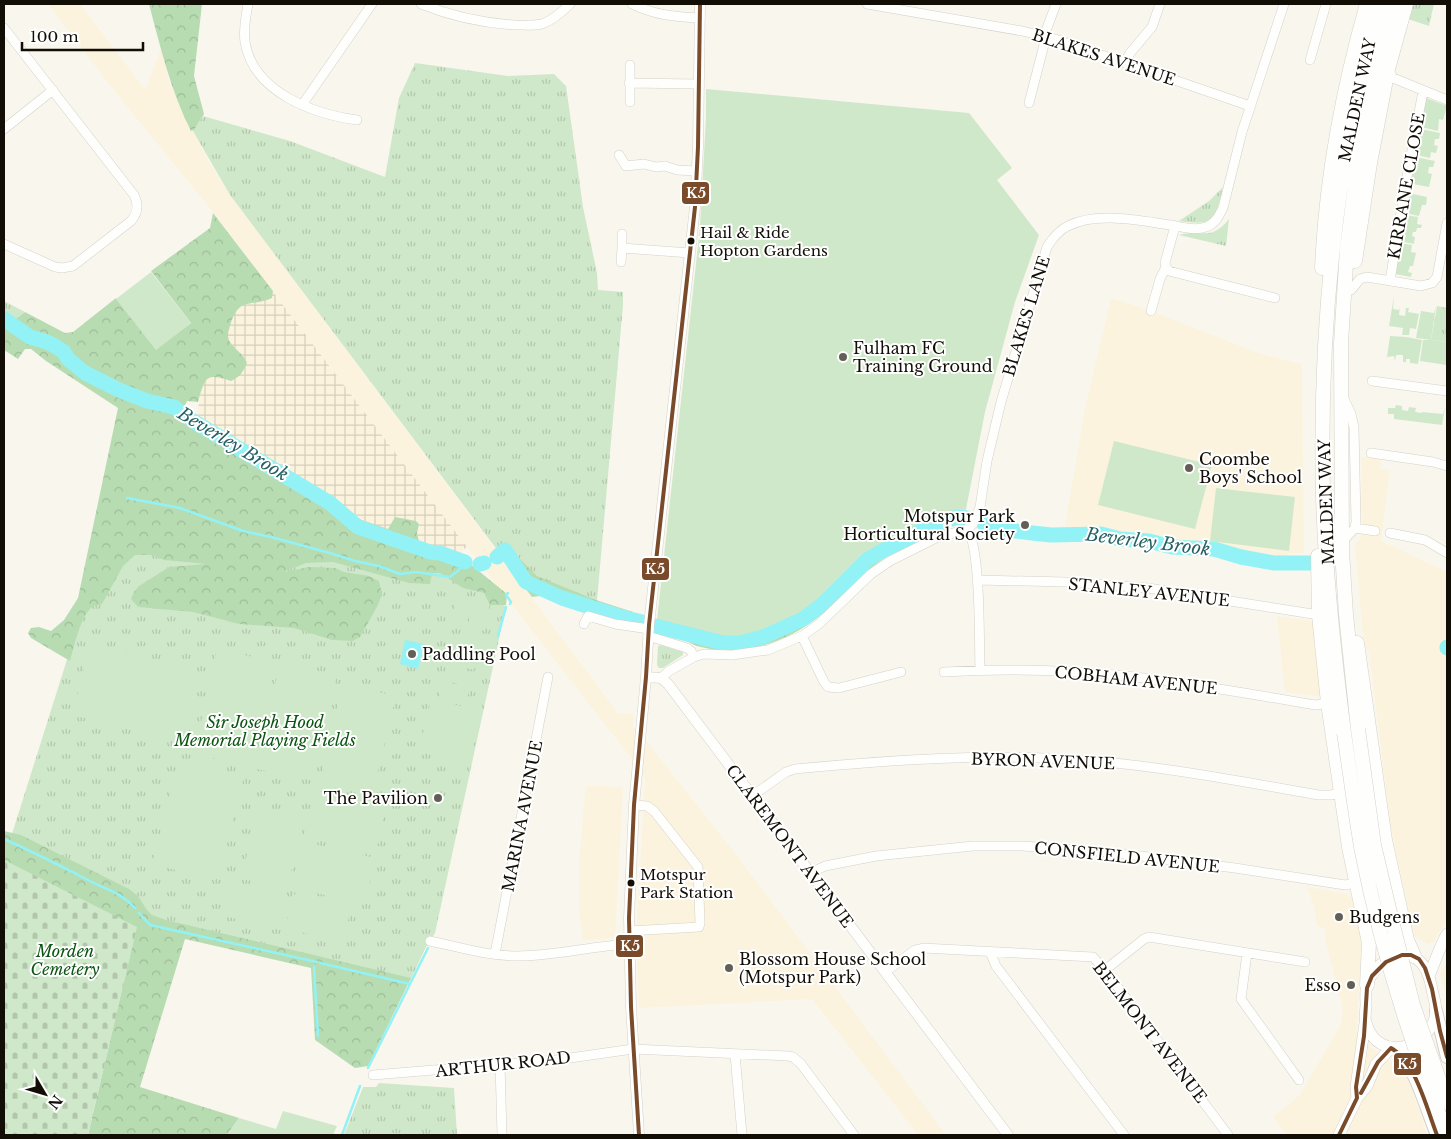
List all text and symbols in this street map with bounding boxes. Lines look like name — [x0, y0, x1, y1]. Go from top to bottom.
scale bar — [22, 20, 144, 52]
street label: BLAKES AVENUE — [1030, 24, 1178, 90]
text: 100 m — [30, 27, 79, 46]
street label: MALDEN WAY — [1334, 36, 1380, 164]
street label: KIRRANE CLOSE — [1383, 111, 1429, 261]
line badge: K5 — [681, 181, 710, 205]
text: K5 — [686, 184, 706, 202]
place label: Hail & Ride Hopton Gardens — [700, 223, 828, 260]
marker: Hail & Ride Hopton Gardens — [686, 236, 696, 246]
street label: BLAKES LANE — [998, 253, 1054, 379]
place label: Fulham FC Training Ground — [853, 338, 993, 376]
marker: Fulham FC Training Ground — [837, 351, 849, 363]
water label: Beverley Brook — [173, 402, 292, 486]
street label: MALDEN WAY — [1314, 438, 1338, 565]
place label: Coombe Boys' School — [1199, 449, 1302, 487]
marker: Coombe Boys' School — [1183, 462, 1195, 474]
place label: Motspur Park Horticultural Society — [843, 506, 1016, 544]
marker: Motspur Park Horticultural Society — [1019, 519, 1031, 531]
water label: Beverley Brook — [1083, 523, 1212, 561]
line badge: K5 — [641, 557, 670, 581]
text: K5 — [645, 560, 665, 578]
street label: STANLEY AVENUE — [1067, 574, 1231, 610]
place label: Paddling Pool — [422, 644, 536, 664]
marker: Paddling Pool — [406, 648, 418, 660]
street label: COBHAM AVENUE — [1054, 662, 1218, 698]
park label: Sir Joseph Hood Memorial Playing Fields — [173, 712, 356, 750]
street label: MARINA AVENUE — [497, 738, 547, 894]
street label: BYRON AVENUE — [971, 748, 1115, 774]
street label: CLAREMONT AVENUE — [722, 760, 858, 932]
place label: The Pavilion — [324, 788, 428, 808]
marker: The Pavilion — [432, 792, 444, 804]
street label: CONSFIELD AVENUE — [1033, 837, 1221, 877]
place label: Motspur Park Station — [640, 865, 733, 902]
marker: Motspur Park Station — [626, 878, 636, 888]
place label: Budgens — [1349, 907, 1420, 927]
marker: Budgens — [1333, 911, 1345, 923]
line badge: K5 — [615, 934, 644, 958]
text: K5 — [620, 937, 640, 955]
park label: Morden Cemetery — [31, 941, 100, 979]
place label: Blossom House School (Motspur Park) — [739, 949, 926, 987]
street label: BELMONT AVENUE — [1089, 958, 1211, 1106]
marker: Blossom House School (Motspur Park) — [723, 962, 735, 974]
place label: Esso — [1304, 975, 1341, 995]
marker: Esso — [1345, 979, 1357, 991]
street label: ARTHUR ROAD — [433, 1047, 572, 1081]
line badge: K5 — [1393, 1052, 1422, 1076]
text: K5 — [1397, 1055, 1417, 1073]
north arrow — [20, 1069, 70, 1119]
text: N — [44, 1091, 66, 1113]

